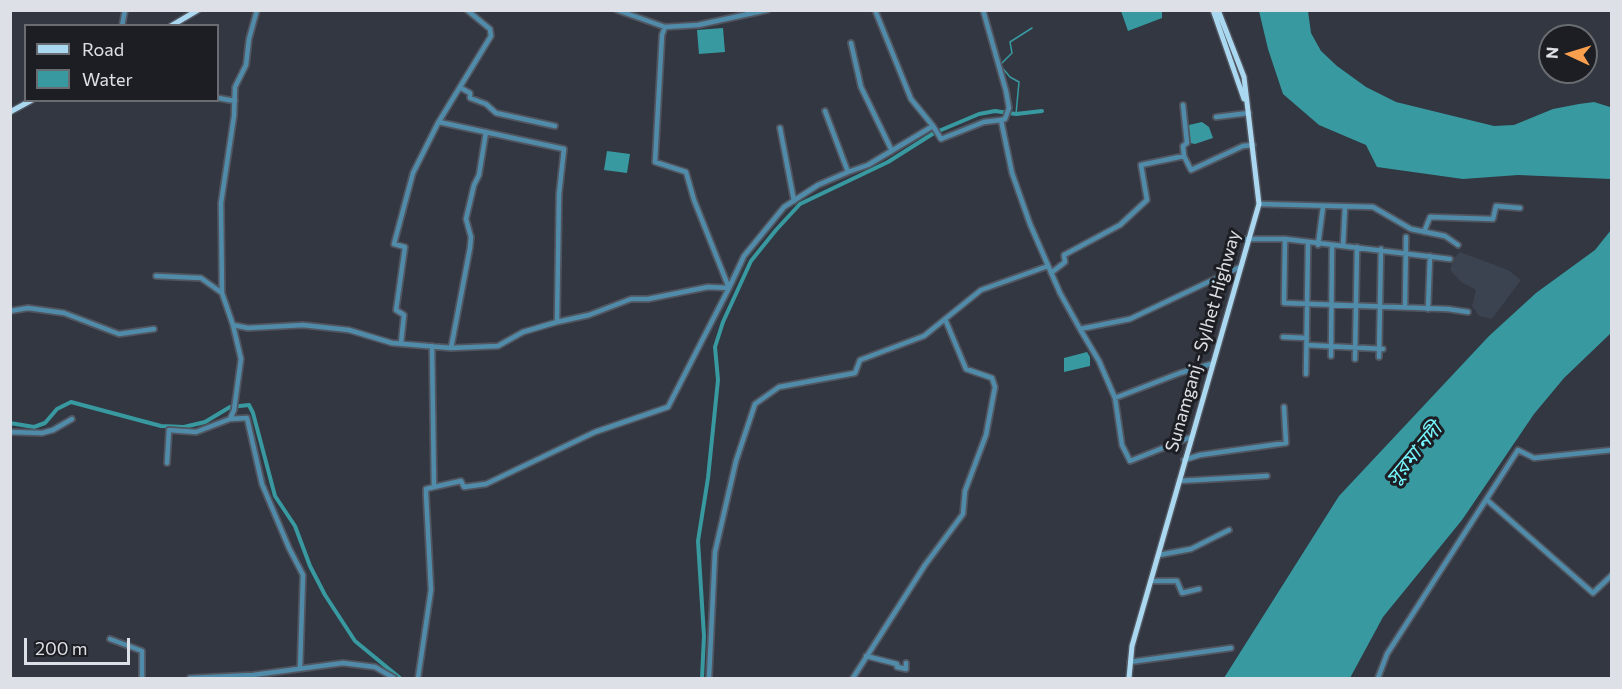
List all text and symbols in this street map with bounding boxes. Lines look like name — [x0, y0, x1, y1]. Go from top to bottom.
legend — [24, 24, 219, 102]
north arrow — [1538, 24, 1598, 84]
text: Road — [82, 38, 124, 60]
text: N — [1542, 46, 1561, 59]
text: Water — [82, 68, 133, 90]
street label: Sunamganj - Sylhet Highway — [1161, 228, 1245, 454]
water label: সুরমা নদী — [1381, 418, 1447, 490]
scale bar — [27, 626, 134, 664]
text: 200 m — [35, 637, 88, 659]

